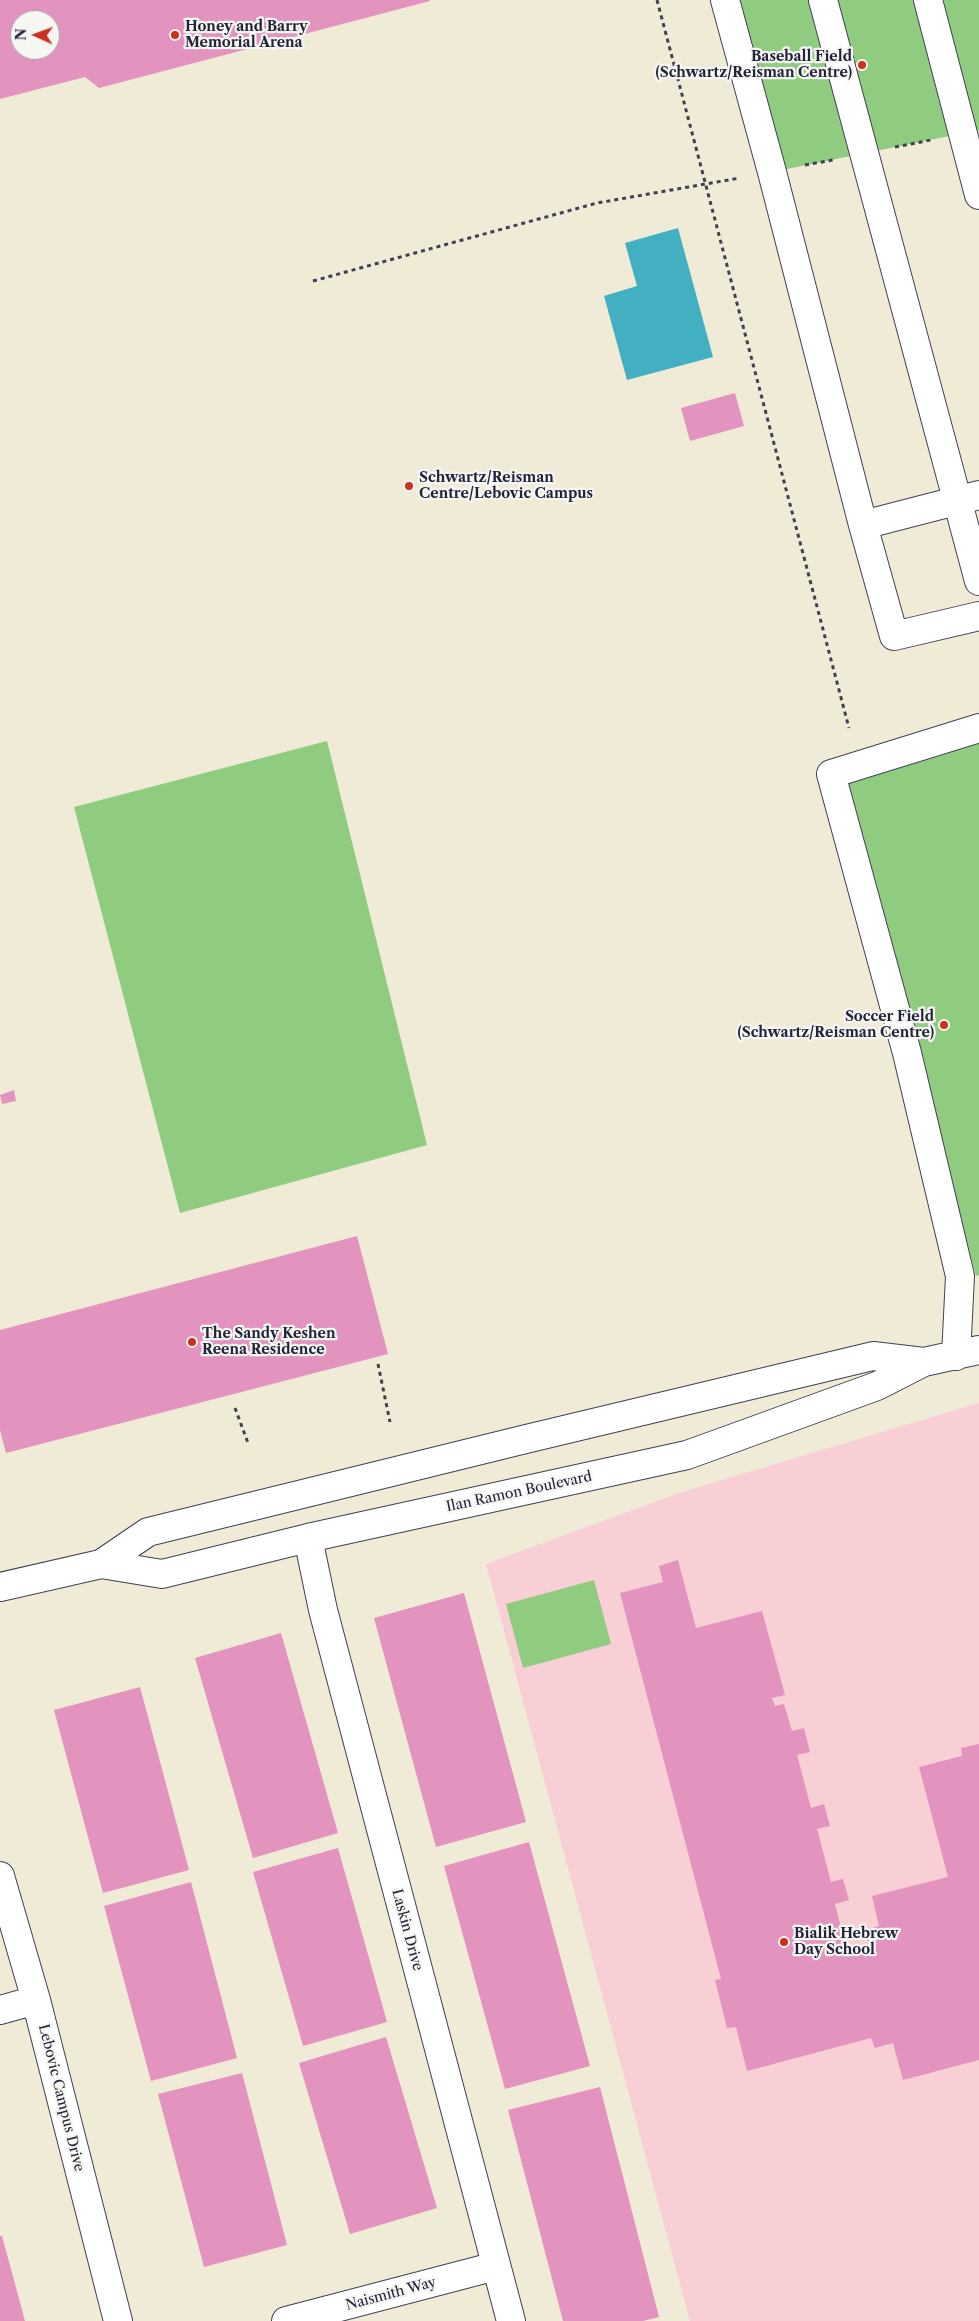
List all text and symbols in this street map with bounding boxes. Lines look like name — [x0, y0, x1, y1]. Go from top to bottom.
north arrow — [10, 10, 60, 60]
place label: Honey and Barry Memorial Arena — [185, 19, 307, 52]
text: N — [12, 28, 30, 41]
marker: Honey and Barry Memorial Arena — [169, 29, 181, 41]
place label: Baseball Field (Schwartz/Reisman Centre) — [655, 49, 852, 82]
marker: Baseball Field (Schwartz/Reisman Centre) — [856, 59, 868, 71]
place label: Schwartz/Reisman Centre/Lebovic Campus — [419, 470, 593, 502]
marker: Schwartz/Reisman Centre/Lebovic Campus — [403, 480, 415, 492]
place label: Soccer Field (Schwartz/Reisman Centre) — [737, 1009, 934, 1042]
marker: Soccer Field (Schwartz/Reisman Centre) — [938, 1019, 950, 1031]
place label: The Sandy Keshen Reena Residence — [202, 1326, 335, 1358]
marker: The Sandy Keshen Reena Residence — [186, 1336, 198, 1348]
street label: Ilan Ramon Boulevard — [445, 1468, 593, 1516]
street label: Laskin Drive — [388, 1887, 426, 1973]
place label: Bialik Hebrew Day School — [794, 1926, 898, 1958]
marker: Bialik Hebrew Day School — [778, 1936, 790, 1948]
street label: Lebovic Campus Drive — [35, 2023, 87, 2173]
street label: Naismith Way — [344, 2274, 438, 2314]

